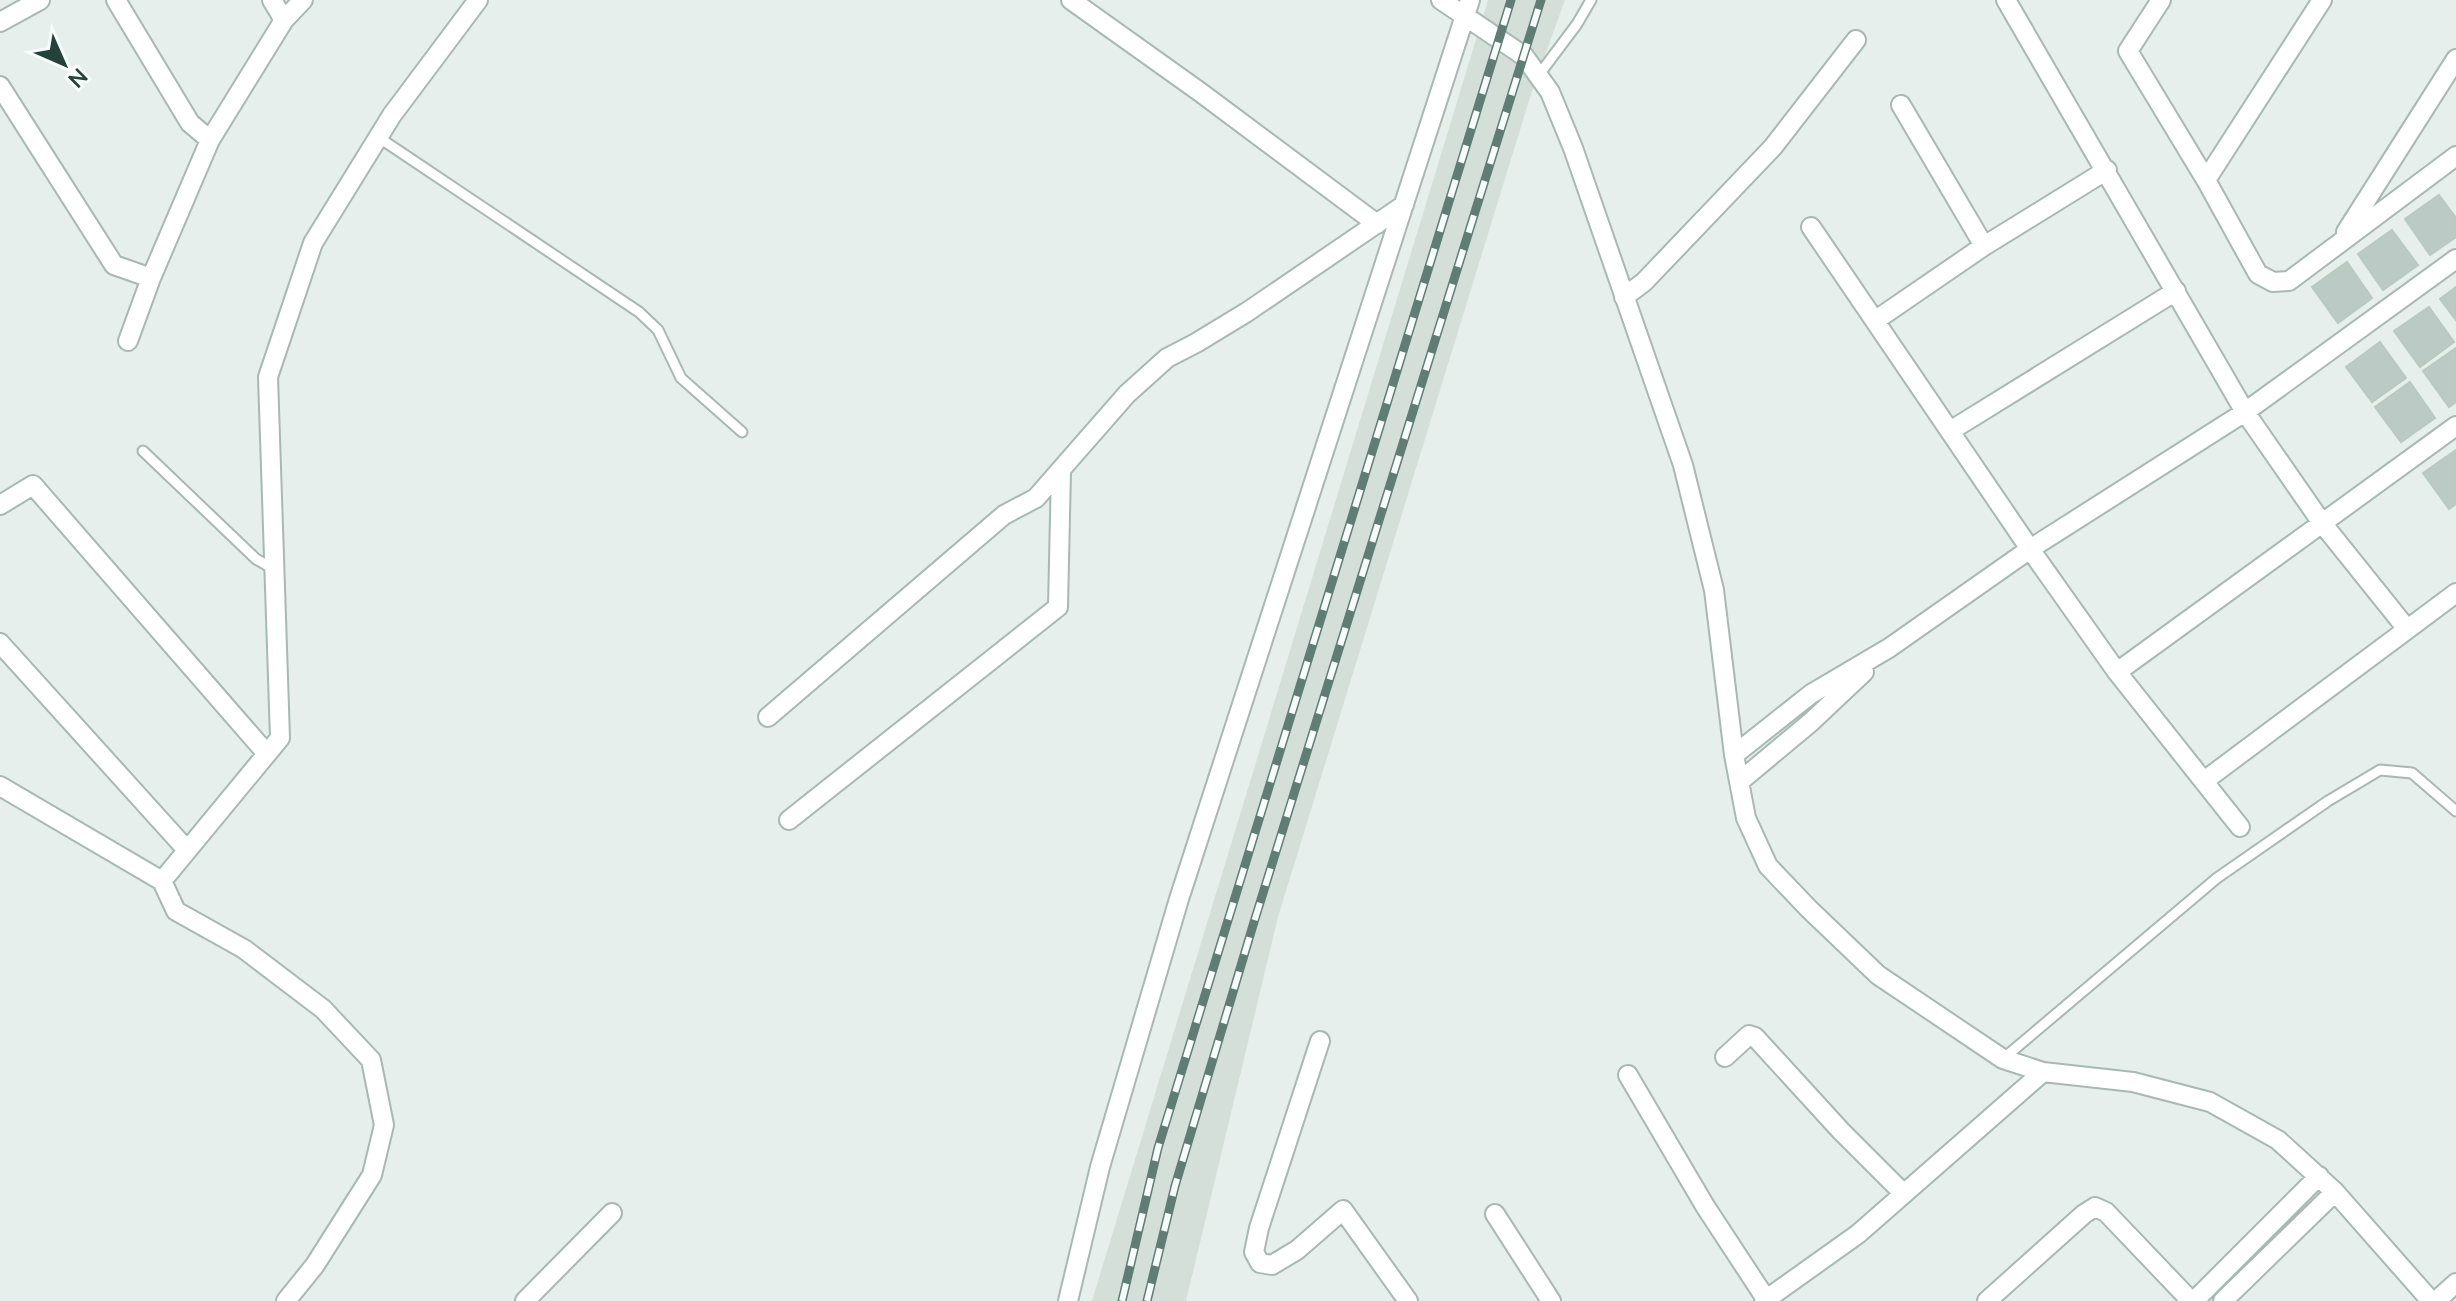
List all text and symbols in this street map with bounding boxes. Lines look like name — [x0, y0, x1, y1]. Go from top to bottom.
north arrow — [24, 24, 104, 104]
text: N — [61, 61, 94, 94]

